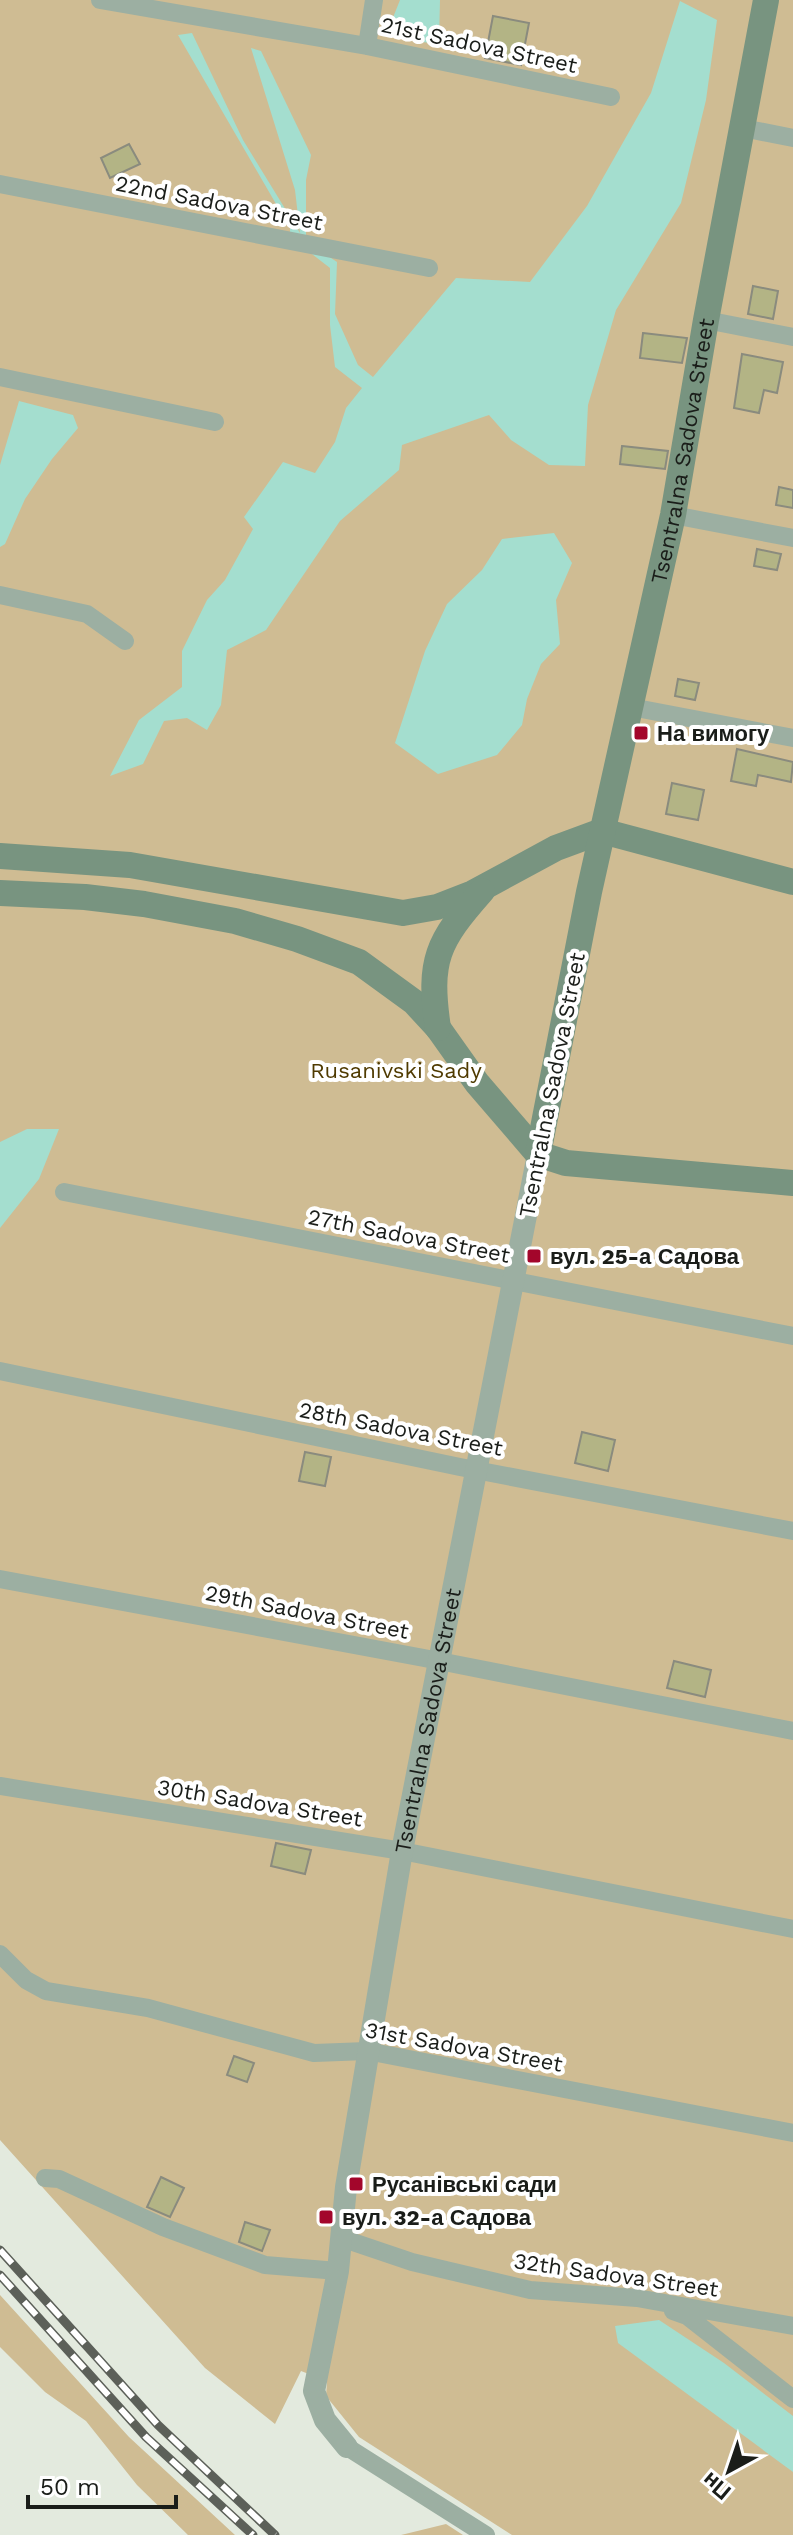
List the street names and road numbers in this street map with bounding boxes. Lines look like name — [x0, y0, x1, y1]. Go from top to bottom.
street label: 21st Sadova Street — [379, 12, 579, 78]
street label: 22nd Sadova Street — [113, 171, 325, 235]
street label: Tsentralna Sadova Street — [646, 316, 719, 586]
street label: Tsentralna Sadova Street — [514, 950, 590, 1220]
street label: 27th Sadova Street — [306, 1204, 512, 1268]
street label: 28th Sadova Street — [297, 1397, 505, 1461]
street label: 29th Sadova Street — [203, 1580, 411, 1644]
street label: Tsentralna Sadova Street — [389, 1586, 465, 1855]
street label: 30th Sadova Street — [156, 1774, 364, 1832]
street label: 31st Sadova Street — [363, 2017, 565, 2077]
street label: 32th Sadova Street — [512, 2248, 720, 2302]

